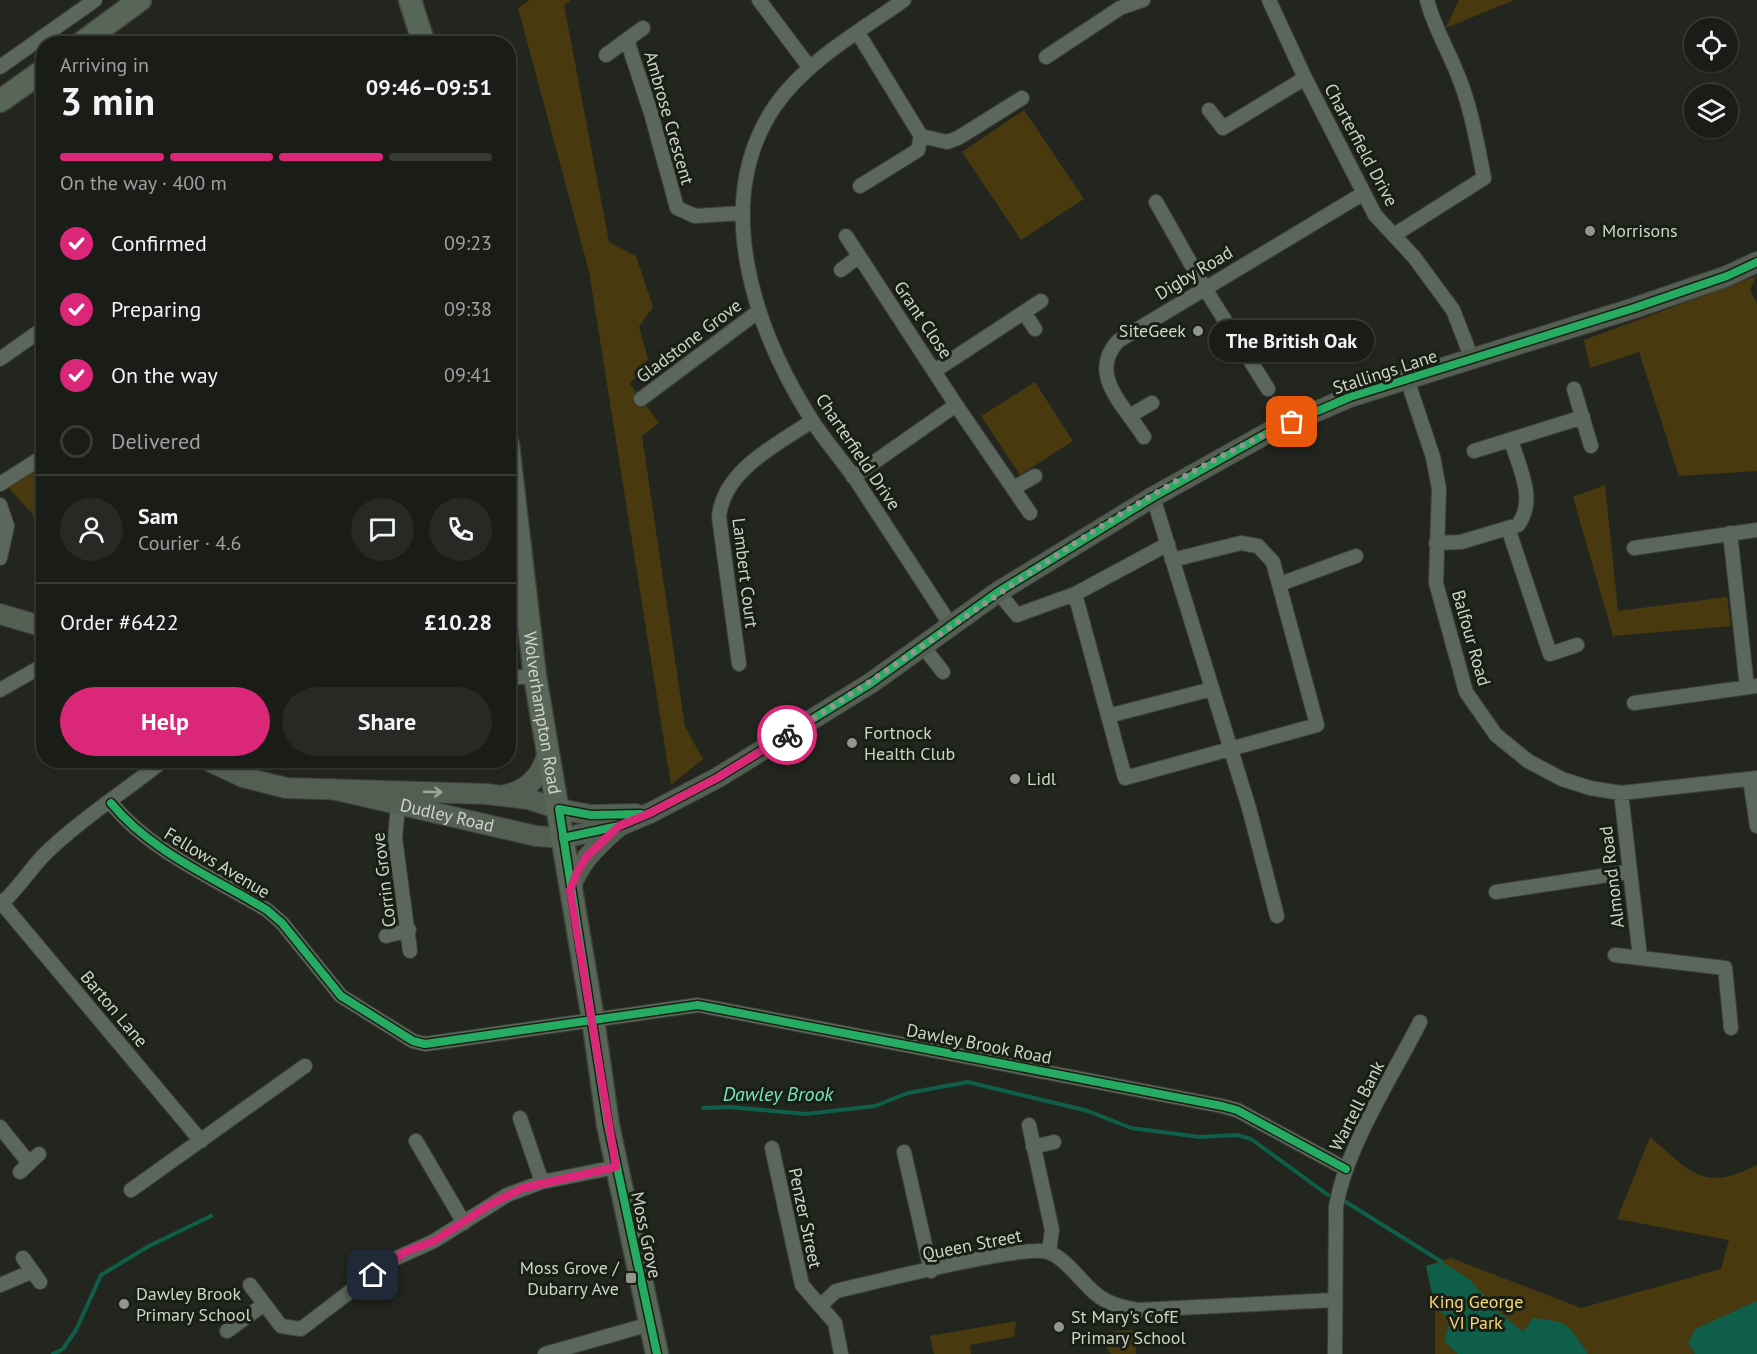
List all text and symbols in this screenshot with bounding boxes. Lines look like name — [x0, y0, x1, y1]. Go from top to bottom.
map controls — [1684, 18, 1738, 138]
button: locate — [1684, 18, 1738, 72]
street label: Ambrose Crescent — [639, 48, 700, 187]
text: Arriving in — [60, 52, 149, 78]
text: 09:46–09:51 — [366, 73, 492, 101]
text: 3 min — [60, 75, 155, 126]
street label: Charterfield Drive — [1319, 79, 1403, 210]
button: layers — [1684, 84, 1738, 138]
text: On the way · 400 m — [60, 170, 227, 196]
place label: Morrisons — [1602, 219, 1678, 242]
marker: Morrisons — [1583, 224, 1597, 238]
icon: check — [60, 227, 93, 260]
text: Confirmed — [111, 229, 207, 257]
text: 09:23 — [444, 230, 492, 256]
street label: Digby Road — [1151, 240, 1237, 305]
street label: Grant Close — [889, 277, 958, 363]
icon: check — [60, 293, 93, 326]
street label: Gladstone Grove — [631, 294, 746, 388]
text: Preparing — [111, 295, 201, 323]
text: 09:38 — [444, 296, 492, 322]
place label: SiteGeek — [1119, 319, 1186, 342]
callout: The British Oak — [1210, 320, 1374, 362]
marker: SiteGeek — [1191, 324, 1205, 338]
text: The British Oak — [1226, 328, 1357, 354]
street label: Stallings Lane — [1330, 344, 1440, 399]
icon: check — [60, 359, 93, 392]
text: On the way — [111, 361, 218, 389]
text: 09:41 — [444, 362, 492, 388]
street label: Charterfield Drive — [811, 389, 906, 514]
pin — [1266, 396, 1317, 447]
icon: bag — [1275, 405, 1308, 438]
text: Delivered — [111, 427, 201, 455]
button: person — [60, 498, 123, 561]
button: chat — [351, 498, 414, 561]
button: phone — [429, 498, 492, 561]
text: Sam — [138, 502, 178, 530]
street label: Lambert Court — [727, 517, 764, 629]
text: Courier · 4.6 — [138, 530, 241, 556]
street label: Balfour Road — [1447, 587, 1496, 688]
text: Order #6422 — [60, 608, 179, 636]
text: £10.28 — [424, 608, 492, 636]
street label: Wolverhampton Road — [519, 630, 567, 796]
button: Help — [60, 687, 270, 756]
button: Share — [282, 687, 492, 756]
courier — [757, 705, 817, 765]
icon: bike — [771, 719, 804, 752]
place label: Fortnock Health Club — [864, 721, 955, 765]
marker: Fortnock Health Club — [845, 736, 859, 750]
place label: Lidl — [1027, 767, 1057, 790]
marker: Lidl — [1008, 772, 1022, 786]
one-way arrow — [422, 786, 442, 797]
street label: Dudley Road — [398, 793, 496, 837]
street label: Fellows Avenue — [160, 822, 274, 903]
street label: Almond Road — [1594, 825, 1629, 929]
street label: Corrin Grove — [366, 831, 401, 929]
street label: Barton Lane — [76, 966, 153, 1052]
street label: Dawley Brook Road — [905, 1018, 1054, 1069]
street label: Wartell Bank — [1324, 1057, 1389, 1155]
water label: Dawley Brook — [723, 1081, 834, 1107]
street label: Penzer Street — [784, 1166, 827, 1270]
street label: Moss Grove — [626, 1189, 667, 1280]
street label: Queen Street — [920, 1224, 1024, 1265]
pin — [347, 1249, 398, 1300]
place label: Moss Grove / Dubarry Ave — [520, 1256, 621, 1300]
icon: home — [356, 1258, 389, 1291]
marker: Moss Grove / Dubarry Ave — [624, 1271, 638, 1285]
place label: Dawley Brook Primary School — [136, 1282, 251, 1326]
park label: King George VI Park — [1429, 1290, 1523, 1334]
marker: Dawley Brook Primary School — [117, 1297, 131, 1311]
place label: St Mary's CofE Primary School — [1071, 1305, 1186, 1349]
marker: St Mary's CofE Primary School — [1052, 1320, 1066, 1334]

